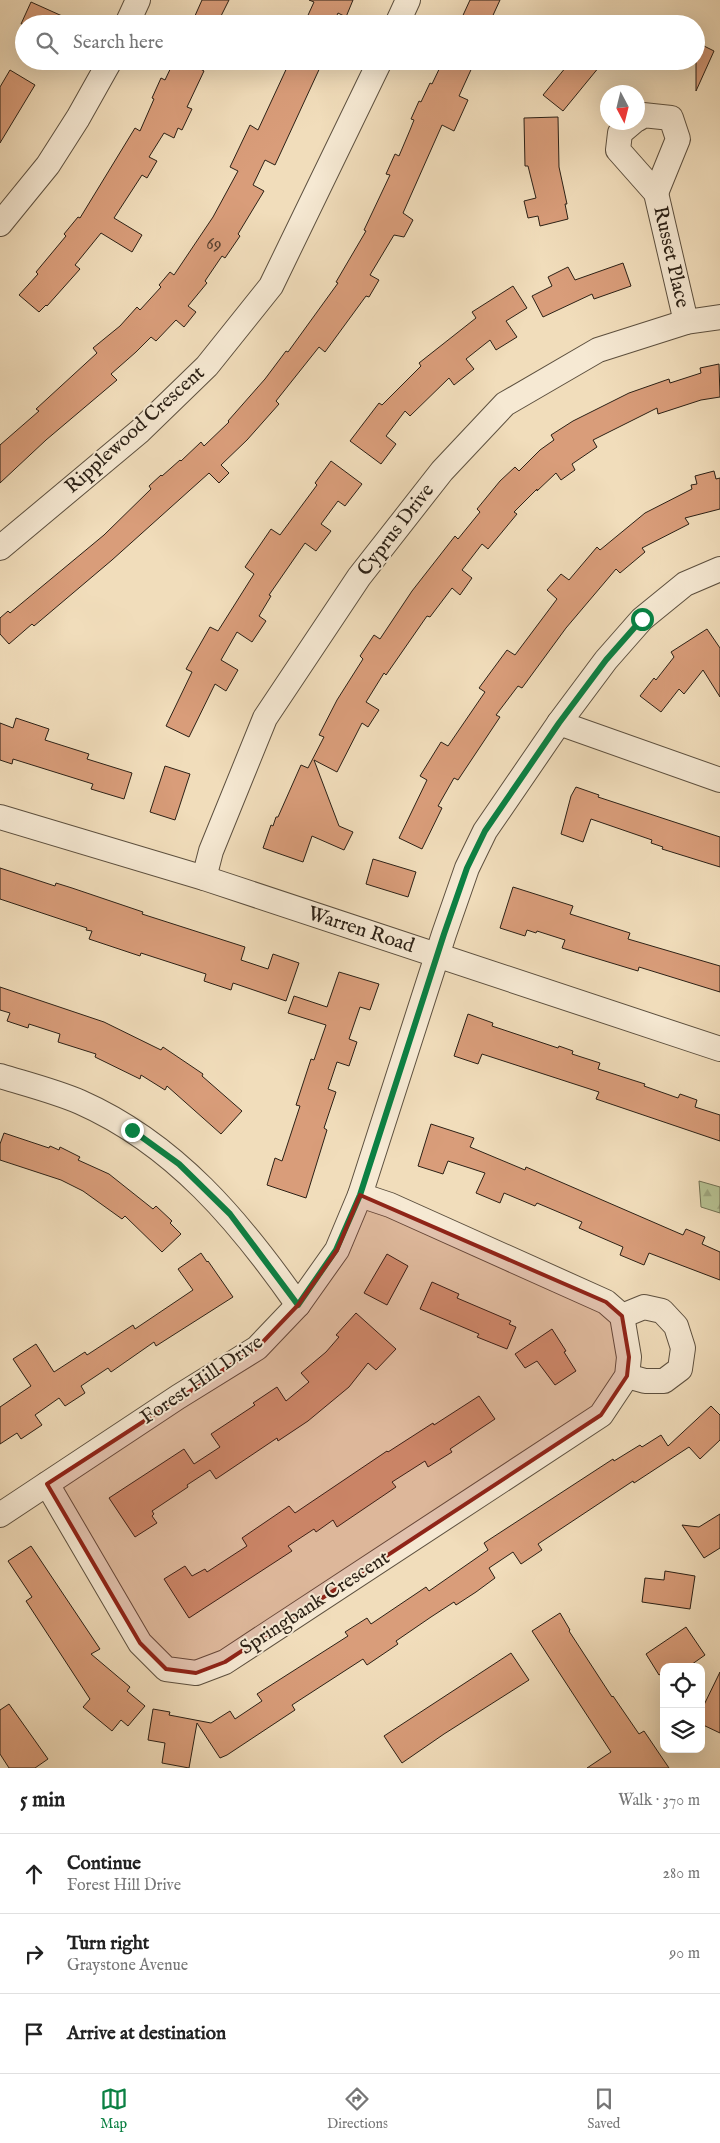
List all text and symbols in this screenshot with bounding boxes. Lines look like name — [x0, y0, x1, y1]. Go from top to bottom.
search box — [15, 15, 705, 70]
icon: search — [33, 29, 61, 57]
text: Search here — [73, 31, 164, 55]
north arrow — [600, 85, 645, 130]
street label: Russet Place — [647, 204, 695, 310]
house number: 69 — [206, 233, 222, 256]
street label: Ripplewood Crescent — [60, 361, 210, 499]
street label: Cyprus Drive — [352, 479, 440, 581]
route start — [631, 608, 654, 631]
street label: Warren Road — [305, 901, 418, 959]
route end — [121, 1119, 144, 1142]
street label: Forest Hill Drive — [136, 1330, 268, 1430]
street label: Springbank Crescent — [236, 1545, 395, 1661]
map controls — [660, 1663, 705, 1753]
button: locate — [660, 1663, 705, 1708]
button: layers — [660, 1708, 705, 1753]
text: 5 min — [20, 1787, 65, 1814]
text: Walk · 370 m — [618, 1791, 700, 1811]
text: Continue — [67, 1852, 141, 1876]
icon: ahead — [20, 1860, 48, 1888]
text: 280 m — [663, 1864, 700, 1884]
text: Forest Hill Drive — [67, 1876, 181, 1896]
text: Turn right — [67, 1932, 149, 1956]
icon: right — [20, 1940, 48, 1968]
text: 90 m — [669, 1944, 700, 1964]
text: Graystone Avenue — [67, 1956, 188, 1976]
icon: arrive — [20, 2020, 48, 2048]
text: Arrive at destination — [67, 2022, 226, 2046]
tab: Map — [100, 2085, 128, 2133]
tab: Directions — [327, 2085, 388, 2133]
tab: Saved — [587, 2085, 620, 2133]

